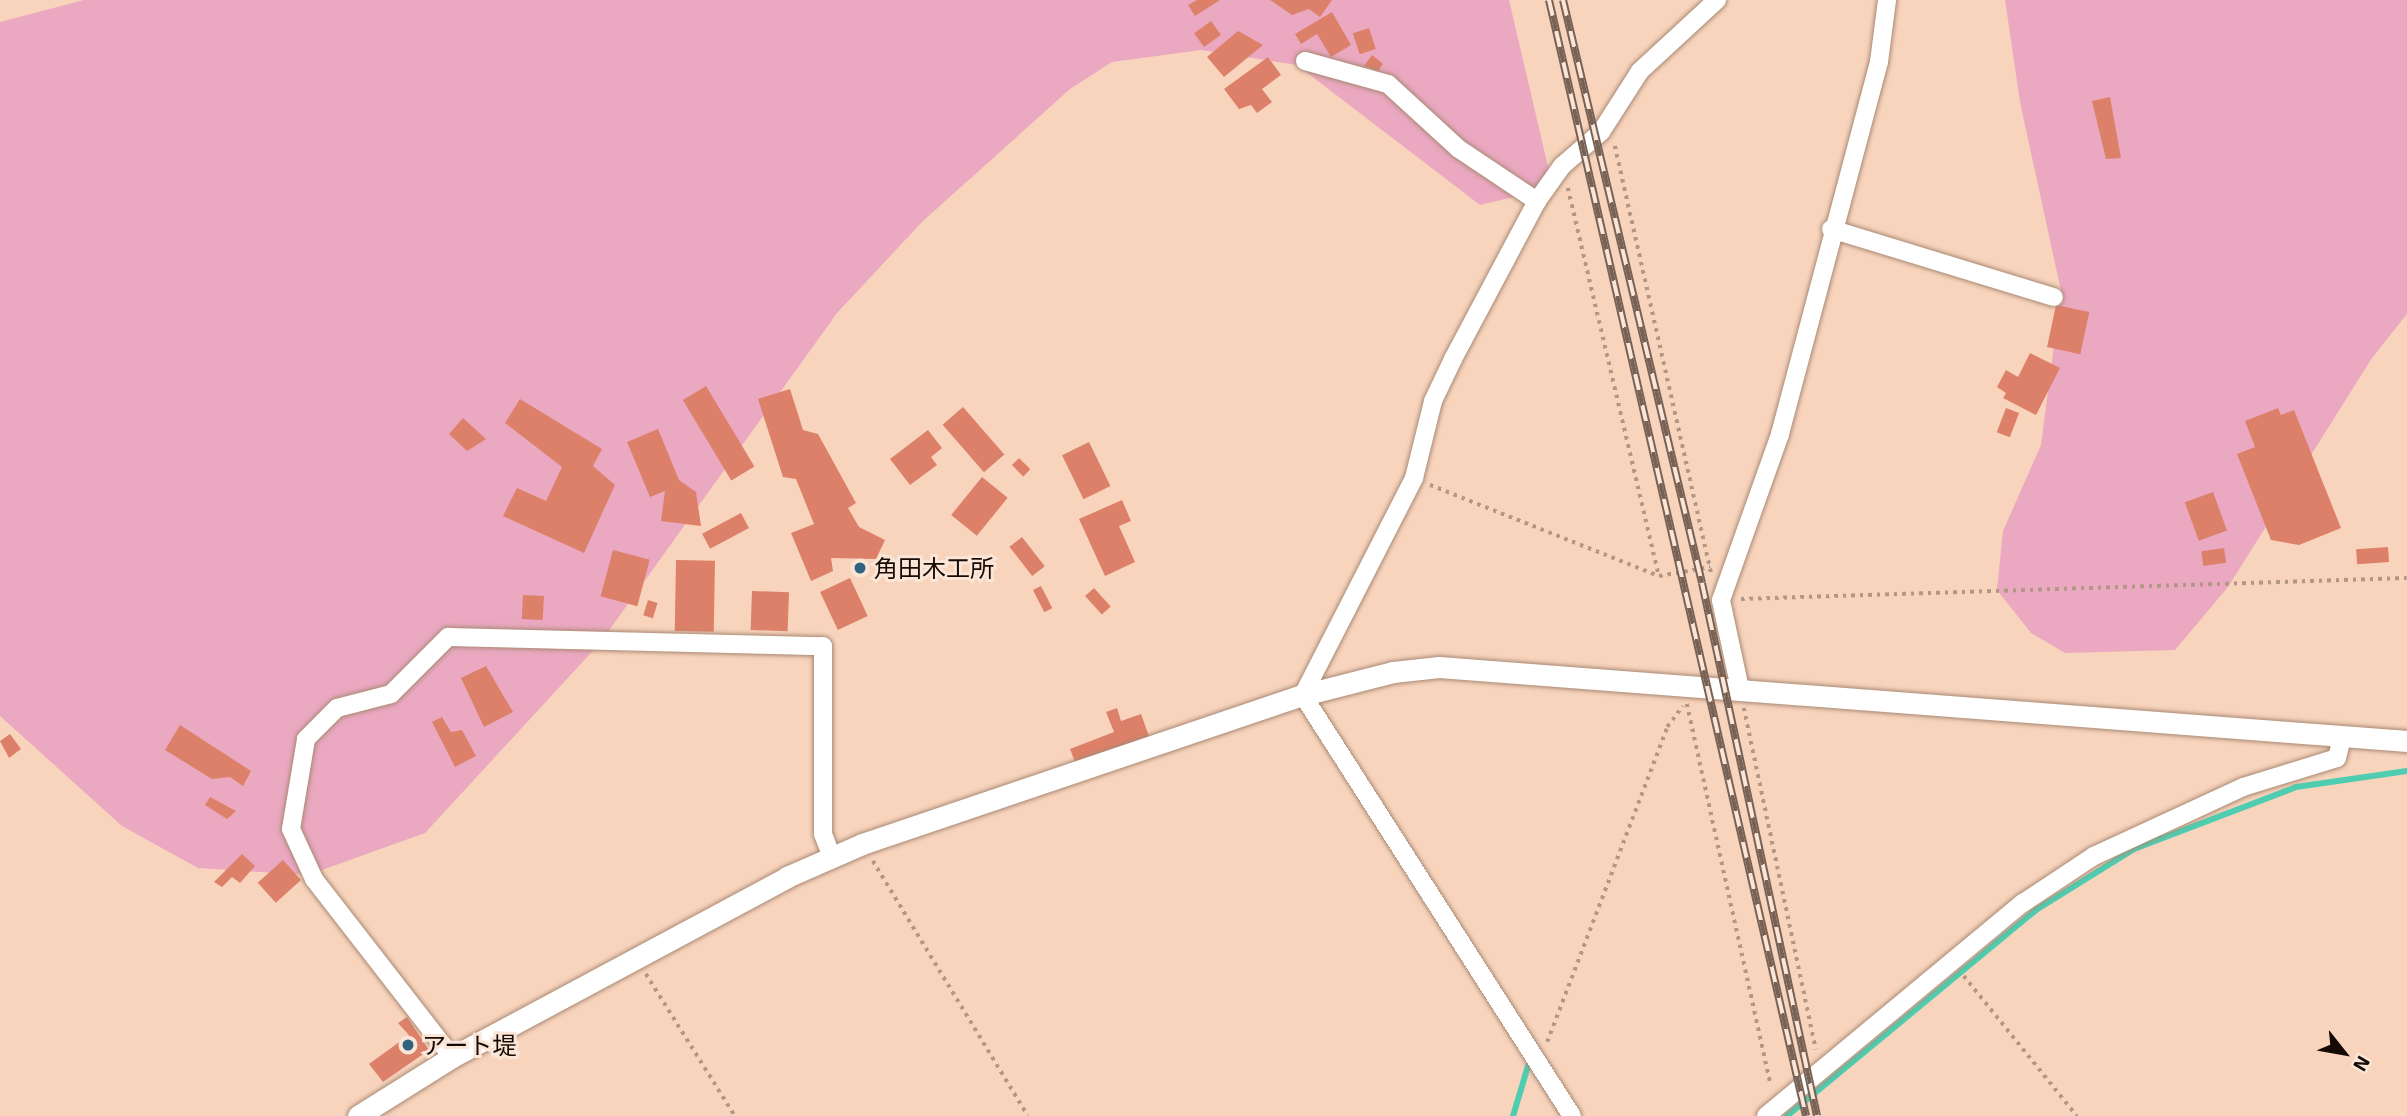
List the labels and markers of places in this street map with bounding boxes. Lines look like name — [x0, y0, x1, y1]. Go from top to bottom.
place label: 角田木工所 — [874, 554, 994, 582]
marker: 角田木工所 — [852, 560, 868, 576]
place label: アート堤 — [422, 1031, 517, 1059]
marker: アート堤 — [400, 1037, 416, 1053]

